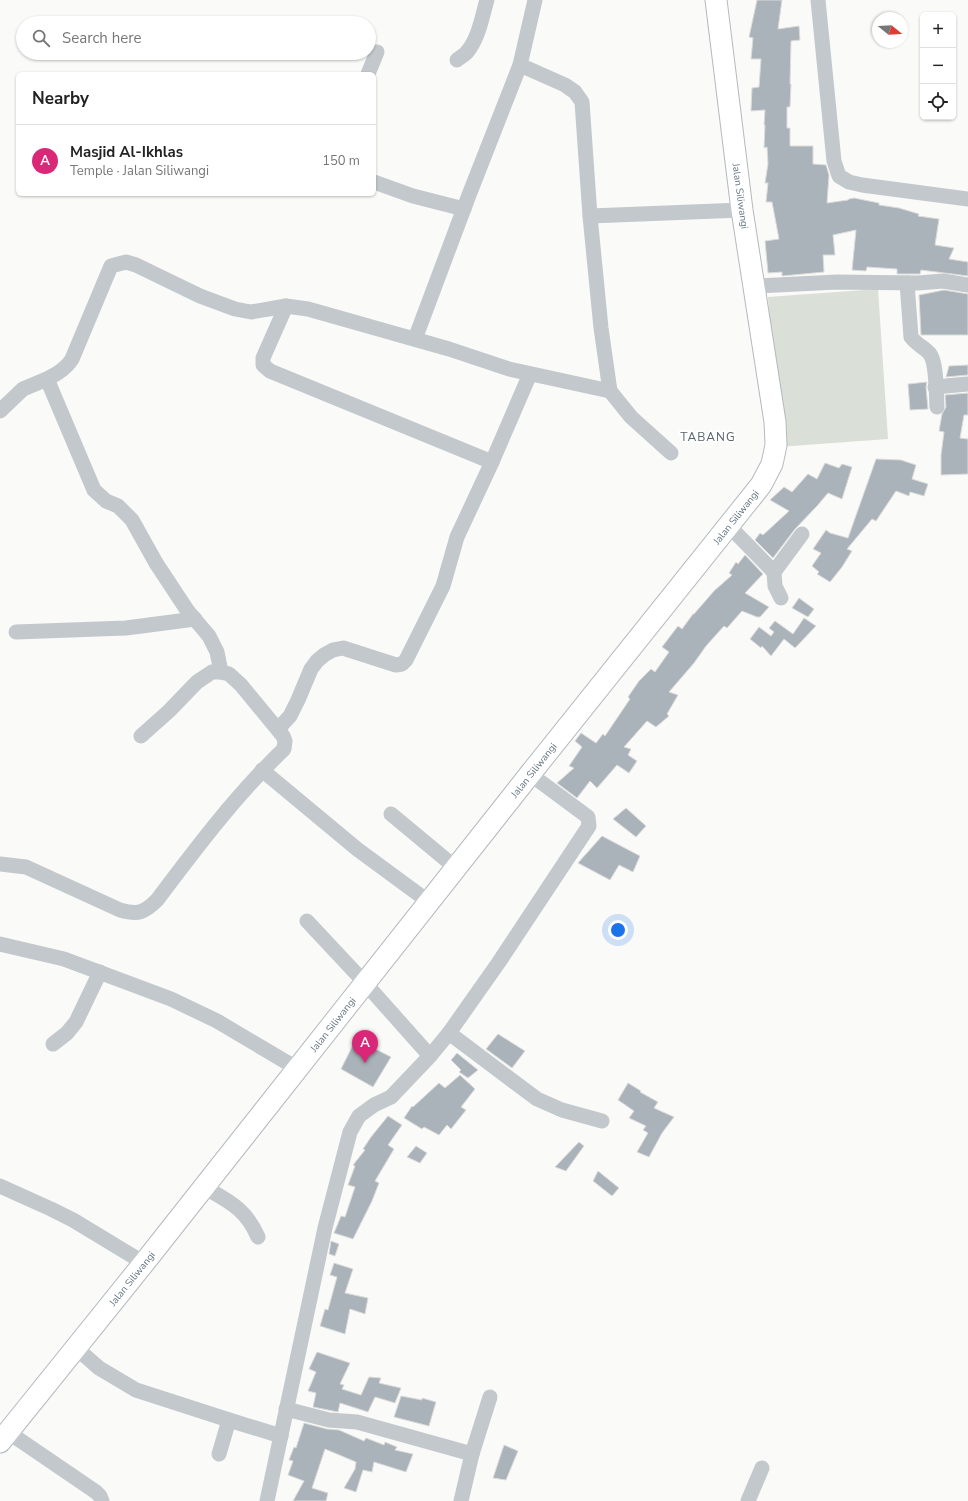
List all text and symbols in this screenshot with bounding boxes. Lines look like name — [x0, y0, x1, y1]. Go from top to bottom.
north arrow — [872, 12, 908, 48]
map controls — [920, 12, 956, 120]
button: + — [920, 12, 956, 48]
search box — [16, 16, 376, 60]
icon: search — [30, 27, 52, 49]
text: Search here — [62, 28, 142, 48]
button: − — [920, 48, 956, 84]
button: locate — [920, 84, 956, 120]
text: Nearby — [32, 87, 89, 110]
text: Masjid Al-Ikhlas — [70, 142, 183, 162]
text: A — [40, 152, 50, 170]
text: 150 m — [322, 152, 360, 170]
street label: Jalan Siliwangi — [728, 161, 752, 230]
text: Temple · Jalan Siliwangi — [70, 162, 209, 180]
district label: TABANG — [680, 429, 736, 445]
street label: Jalan Siliwangi — [710, 487, 763, 549]
street label: Jalan Siliwangi — [507, 740, 560, 802]
your location — [608, 920, 628, 940]
street label: Jalan Siliwangi — [307, 994, 359, 1056]
pin: A — [352, 1030, 378, 1063]
street label: Jalan Siliwangi — [106, 1249, 159, 1310]

